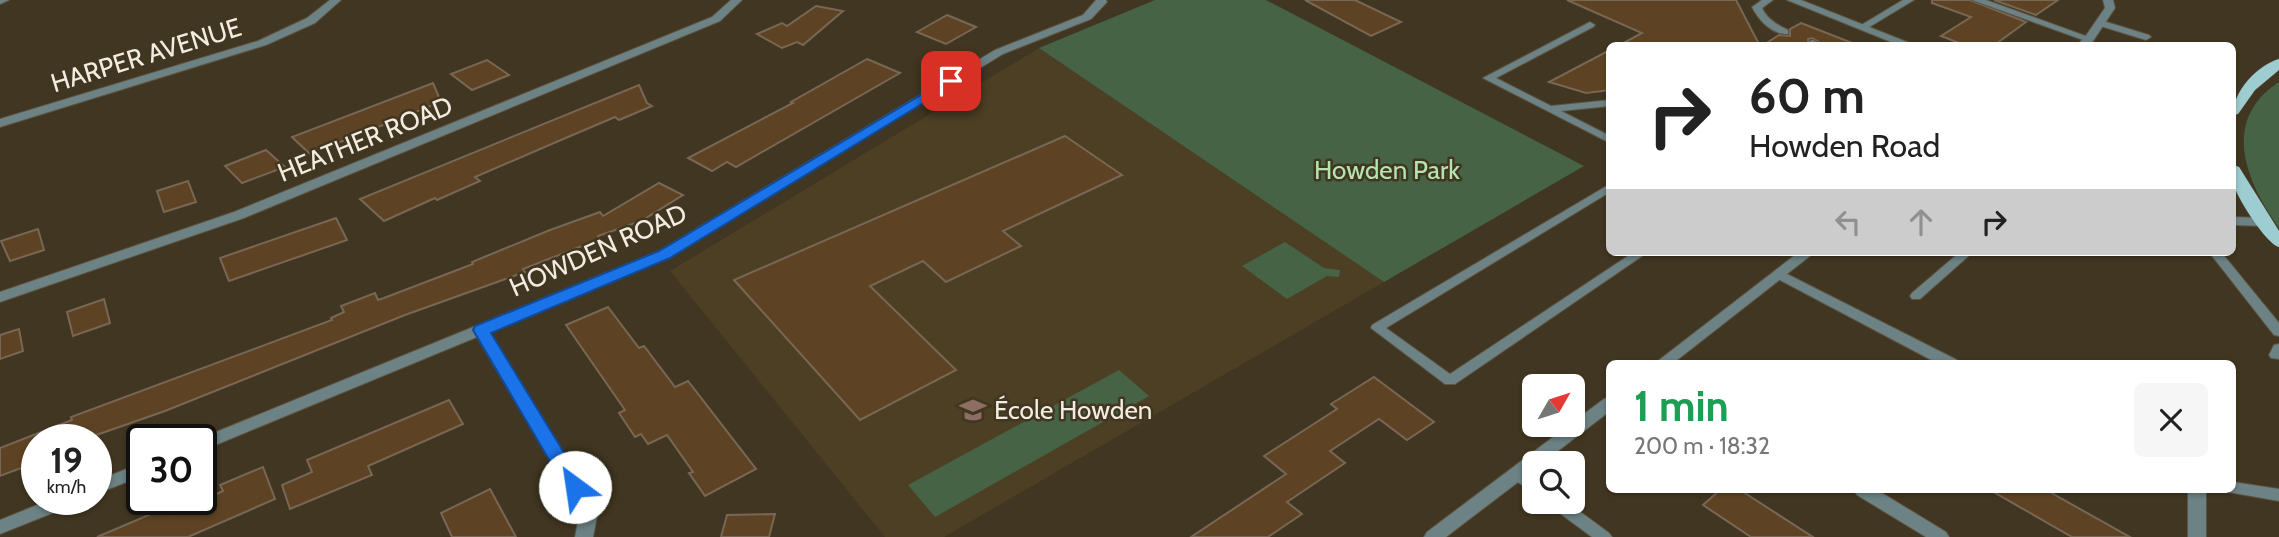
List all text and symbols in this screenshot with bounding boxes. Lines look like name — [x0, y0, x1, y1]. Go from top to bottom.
street label: HARPER AVENUE — [47, 11, 245, 99]
pin — [921, 51, 981, 111]
icon: arrive — [932, 62, 970, 100]
text: 60 m — [1749, 66, 1865, 125]
icon: right — [1634, 70, 1725, 161]
street label: HEATHER ROAD — [273, 89, 457, 189]
text: Howden Road — [1749, 126, 1940, 165]
park label: Howden Park — [1314, 154, 1460, 186]
street label: HOWDEN ROAD — [504, 197, 692, 303]
icon: left — [1829, 203, 1867, 241]
icon: ahead — [1902, 203, 1940, 241]
icon: right — [1975, 203, 2013, 241]
north arrow — [1522, 374, 1586, 438]
map controls — [1522, 374, 1585, 514]
text: 1 min — [1634, 380, 1729, 432]
button: close — [2134, 383, 2208, 457]
place label: École Howden — [994, 394, 1152, 426]
school or university icon: École Howden — [958, 395, 988, 425]
speed limit sign: 30 — [126, 424, 217, 515]
text: 200 m · 18:32 — [1634, 432, 1770, 460]
text: 19 — [50, 439, 83, 482]
position arrow — [538, 450, 612, 524]
button: search — [1522, 451, 1585, 514]
text: km/h — [47, 476, 86, 498]

